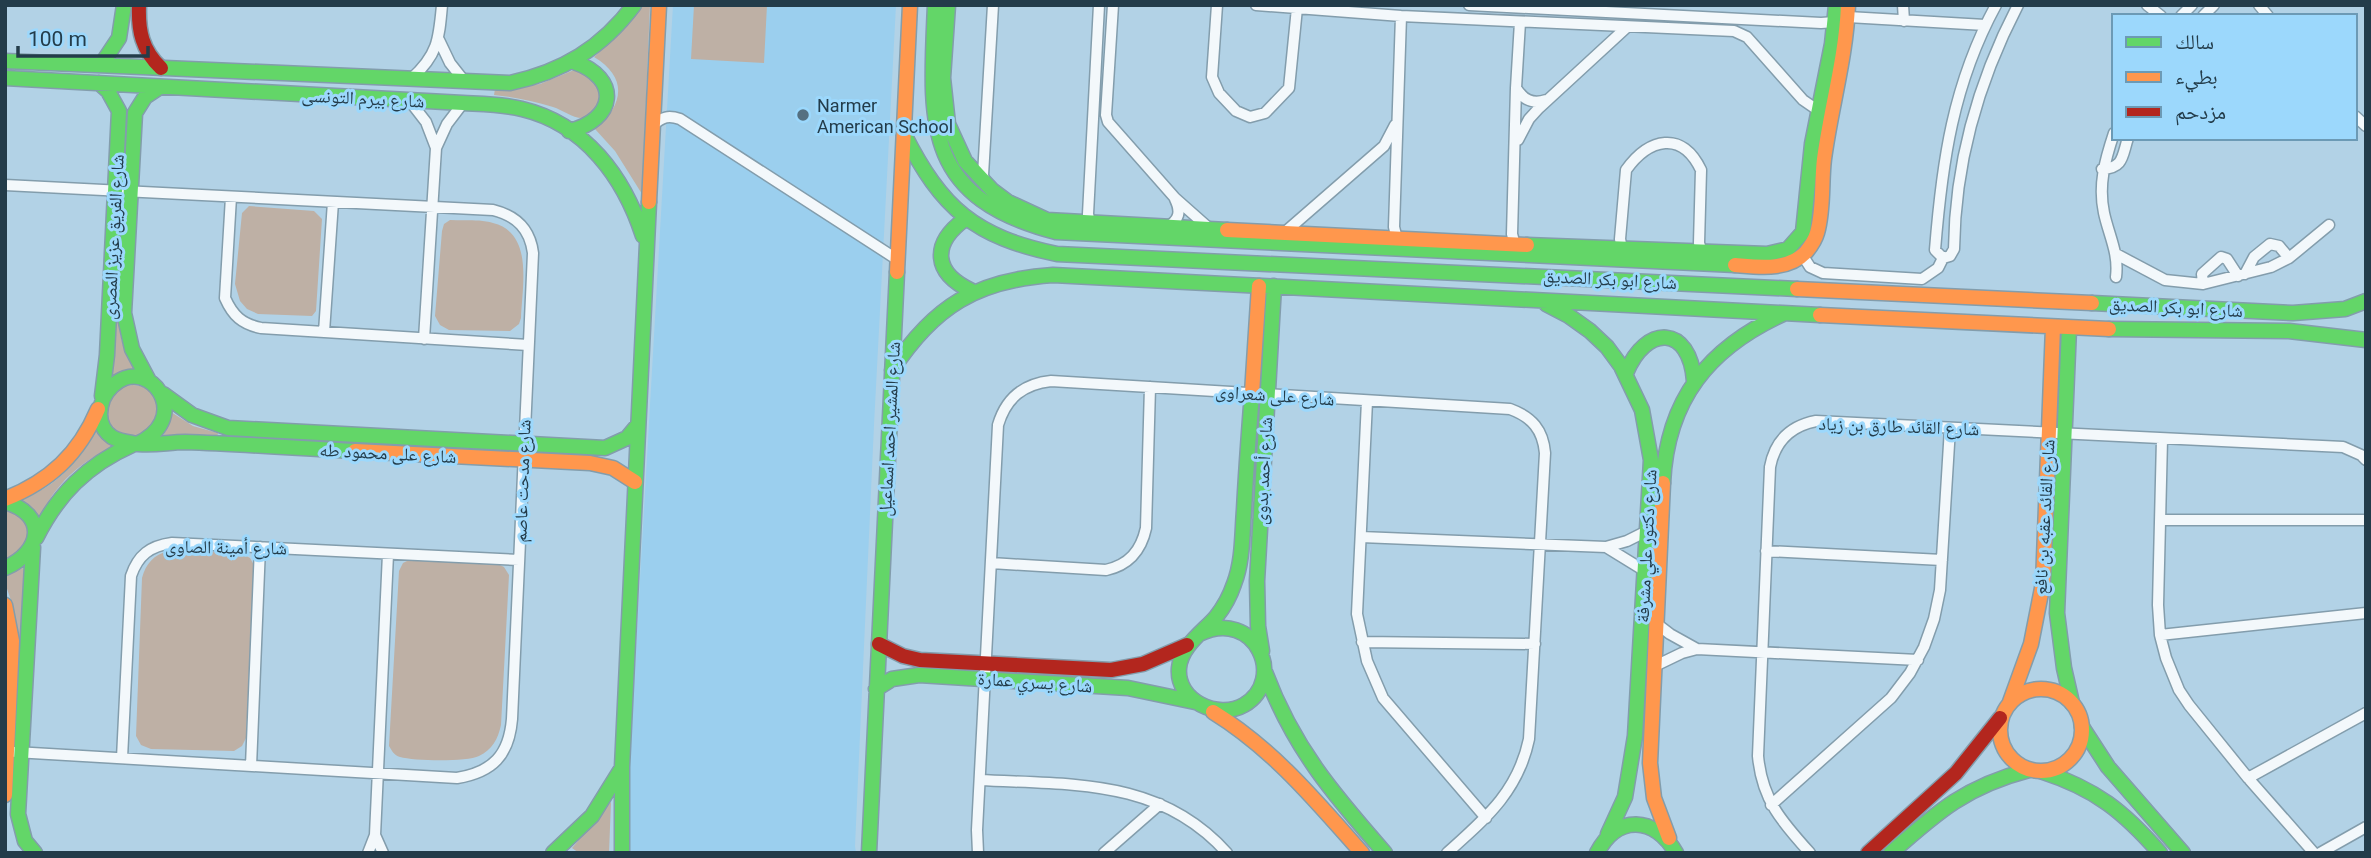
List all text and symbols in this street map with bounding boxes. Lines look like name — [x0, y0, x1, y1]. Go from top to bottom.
scale bar — [18, 14, 147, 58]
legend — [2112, 14, 2357, 140]
text: 100 m — [28, 27, 87, 51]
text: سالك — [2175, 30, 2214, 54]
text: بطيء — [2175, 65, 2218, 93]
street label: شارع بيرم التونسى — [301, 84, 425, 114]
place label: Narmer American School — [817, 95, 953, 137]
text: مزدحم — [2175, 100, 2226, 126]
marker: Narmer American School — [795, 107, 811, 123]
street label: شارع الفريق عزيز المصرى — [98, 154, 129, 320]
street label: شارع ابو بكر الصديق — [1542, 265, 1678, 294]
street label: شارع ابو بكر الصديق — [2108, 293, 2244, 322]
street label: شارع المشير احمد اسماعيل — [874, 341, 905, 517]
street label: شارع على شعراوى — [1215, 380, 1335, 411]
street label: شارع القائد طارق بن زياد — [1818, 413, 1980, 440]
street label: شارع أحمد بدوى — [1250, 417, 1277, 525]
street label: شارع مدحت عاصم — [509, 419, 537, 543]
street label: شارع على محمود طه — [319, 439, 457, 468]
street label: شارع القائد عقبه بن نافع — [2029, 439, 2061, 595]
street label: شارع دكتور علي مشرفة — [1632, 469, 1665, 623]
street label: شارع أمينة الصاوى — [165, 535, 287, 560]
street label: شارع يسري عمارة — [977, 668, 1093, 701]

